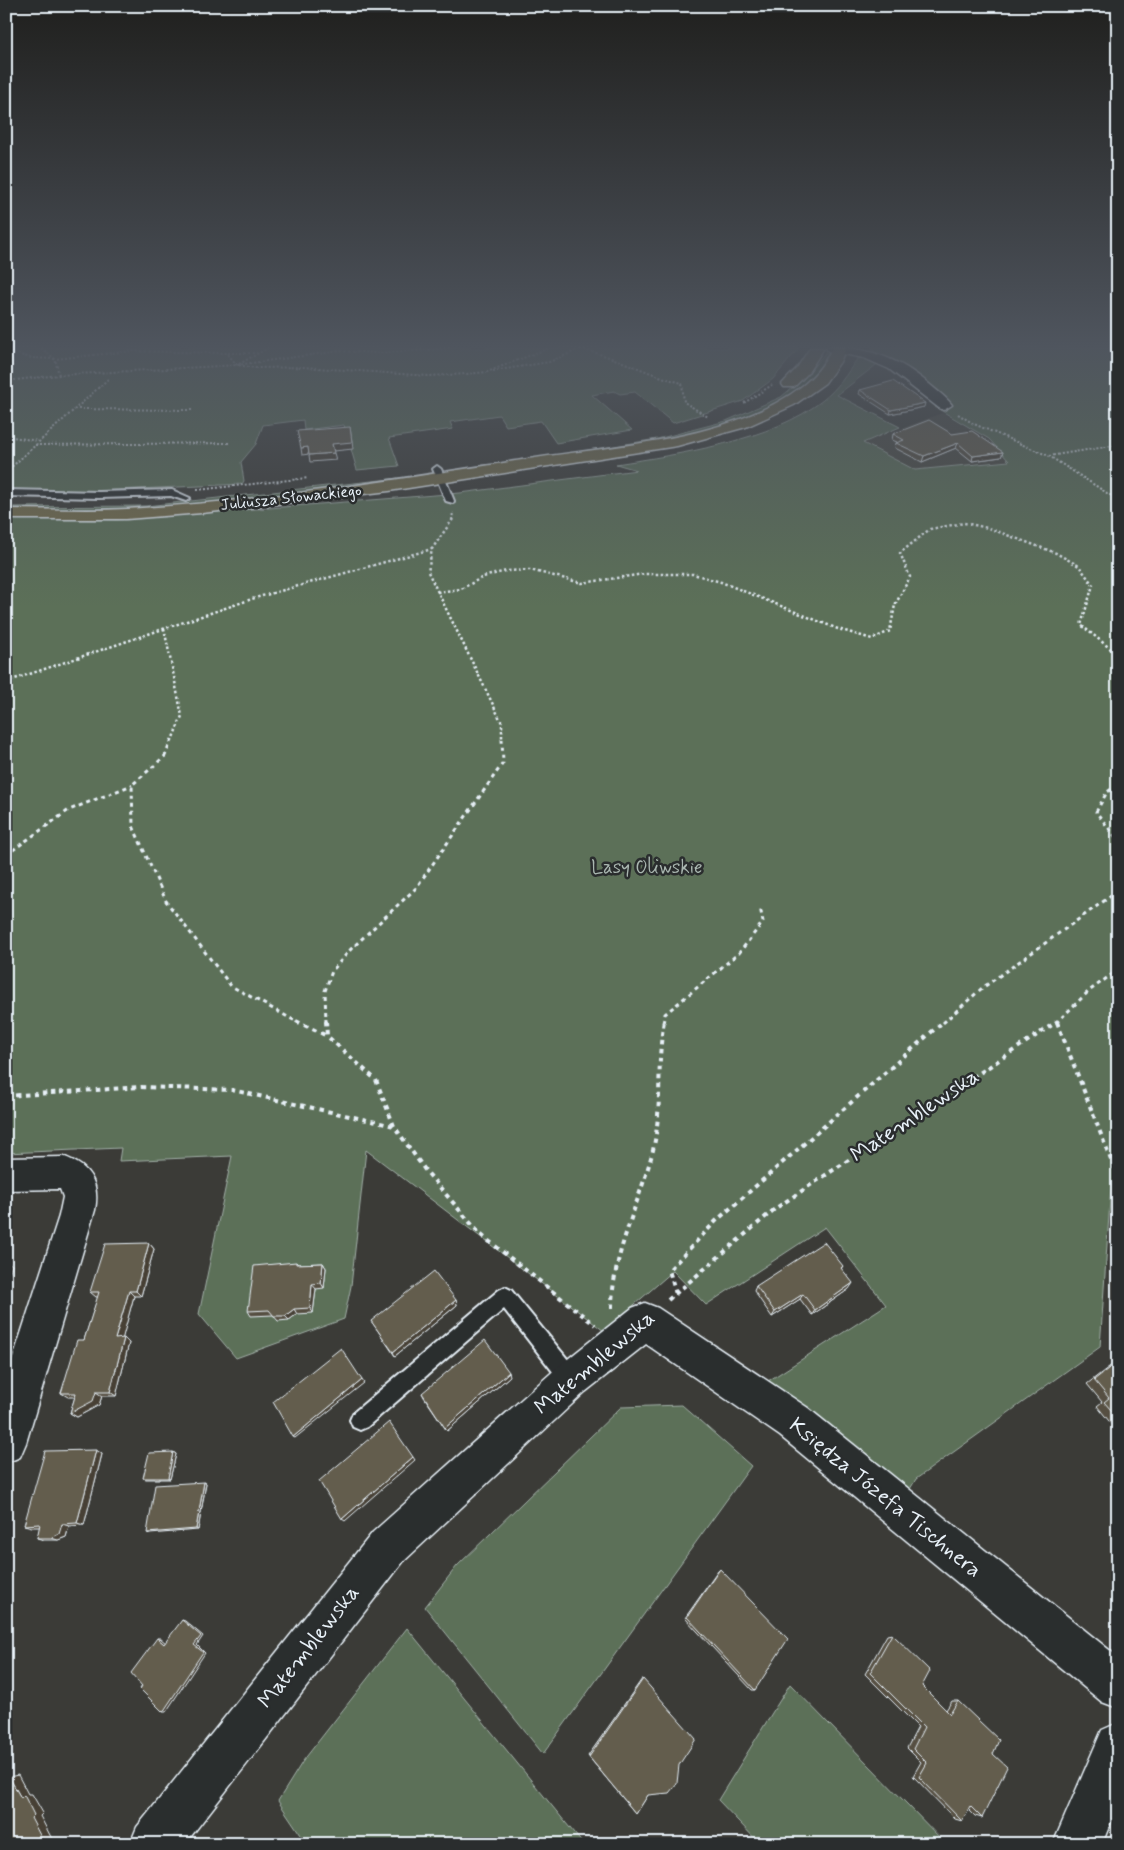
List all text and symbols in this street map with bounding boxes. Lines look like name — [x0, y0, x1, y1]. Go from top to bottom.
street label: Juliusza Słowackiego — [219, 480, 363, 516]
park label: Lasy Oliwskie — [591, 855, 703, 880]
street label: Matemblewska — [845, 1063, 985, 1169]
street label: Matemblewska — [529, 1304, 661, 1422]
street label: Księdza Józefa Tischnera — [783, 1412, 987, 1584]
street label: Matemblewska — [252, 1580, 366, 1714]

